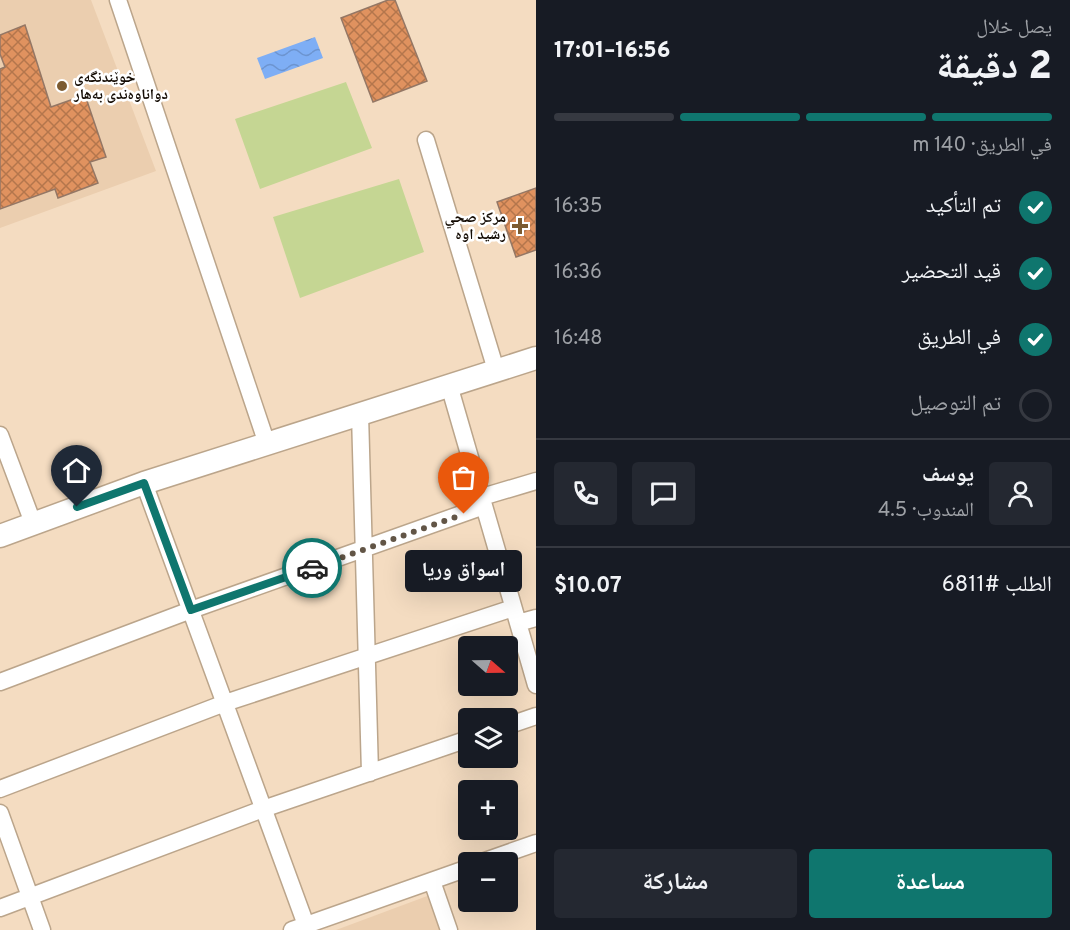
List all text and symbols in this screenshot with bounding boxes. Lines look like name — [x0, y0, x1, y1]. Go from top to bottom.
text: يصل خلال — [976, 15, 1052, 41]
text: 16:56–17:01 — [554, 38, 670, 65]
text: 2 دقيقة — [936, 44, 1052, 93]
place label: خوێندنگەی دواناوەندی بەهار — [73, 69, 168, 105]
marker: خوێندنگەی دواناوەندی بەهار — [55, 79, 69, 93]
text: في الطريق · 140 m — [912, 133, 1052, 159]
icon: check — [1019, 191, 1052, 224]
text: تم التأكيد — [926, 193, 1001, 220]
text: 16:35 — [554, 194, 602, 220]
place label: مركز صحي رشيد اوه — [445, 209, 506, 245]
marker: مركز صحي رشيد اوه — [511, 217, 529, 235]
icon: check — [1019, 257, 1052, 290]
text: قيد التحضير — [902, 259, 1001, 286]
text: 16:36 — [554, 260, 602, 286]
icon: check — [1019, 323, 1052, 356]
text: في الطريق — [917, 325, 1001, 352]
text: 16:48 — [554, 326, 603, 352]
text: تم التوصيل — [910, 391, 1001, 418]
pin — [51, 445, 102, 507]
pin — [438, 452, 489, 514]
icon: home — [60, 454, 93, 487]
icon: bag — [447, 461, 480, 494]
button: phone — [554, 462, 617, 525]
button: chat — [632, 462, 695, 525]
text: يوسف — [922, 462, 974, 489]
button: person — [989, 462, 1052, 525]
text: المندوب · 4.5 — [878, 498, 974, 524]
courier — [282, 538, 342, 598]
callout: اسواق وريا — [406, 550, 522, 592]
icon: car — [296, 552, 329, 585]
text: اسواق وريا — [422, 558, 505, 584]
text: الطلب #6811 — [942, 572, 1052, 599]
text: $10.07 — [554, 573, 622, 600]
north arrow — [458, 636, 518, 696]
map controls — [458, 636, 518, 912]
button: layers — [458, 708, 518, 768]
button: + — [458, 780, 518, 840]
button: مشاركة — [554, 849, 797, 918]
button: مساعدة — [809, 849, 1052, 918]
button: − — [458, 852, 518, 912]

